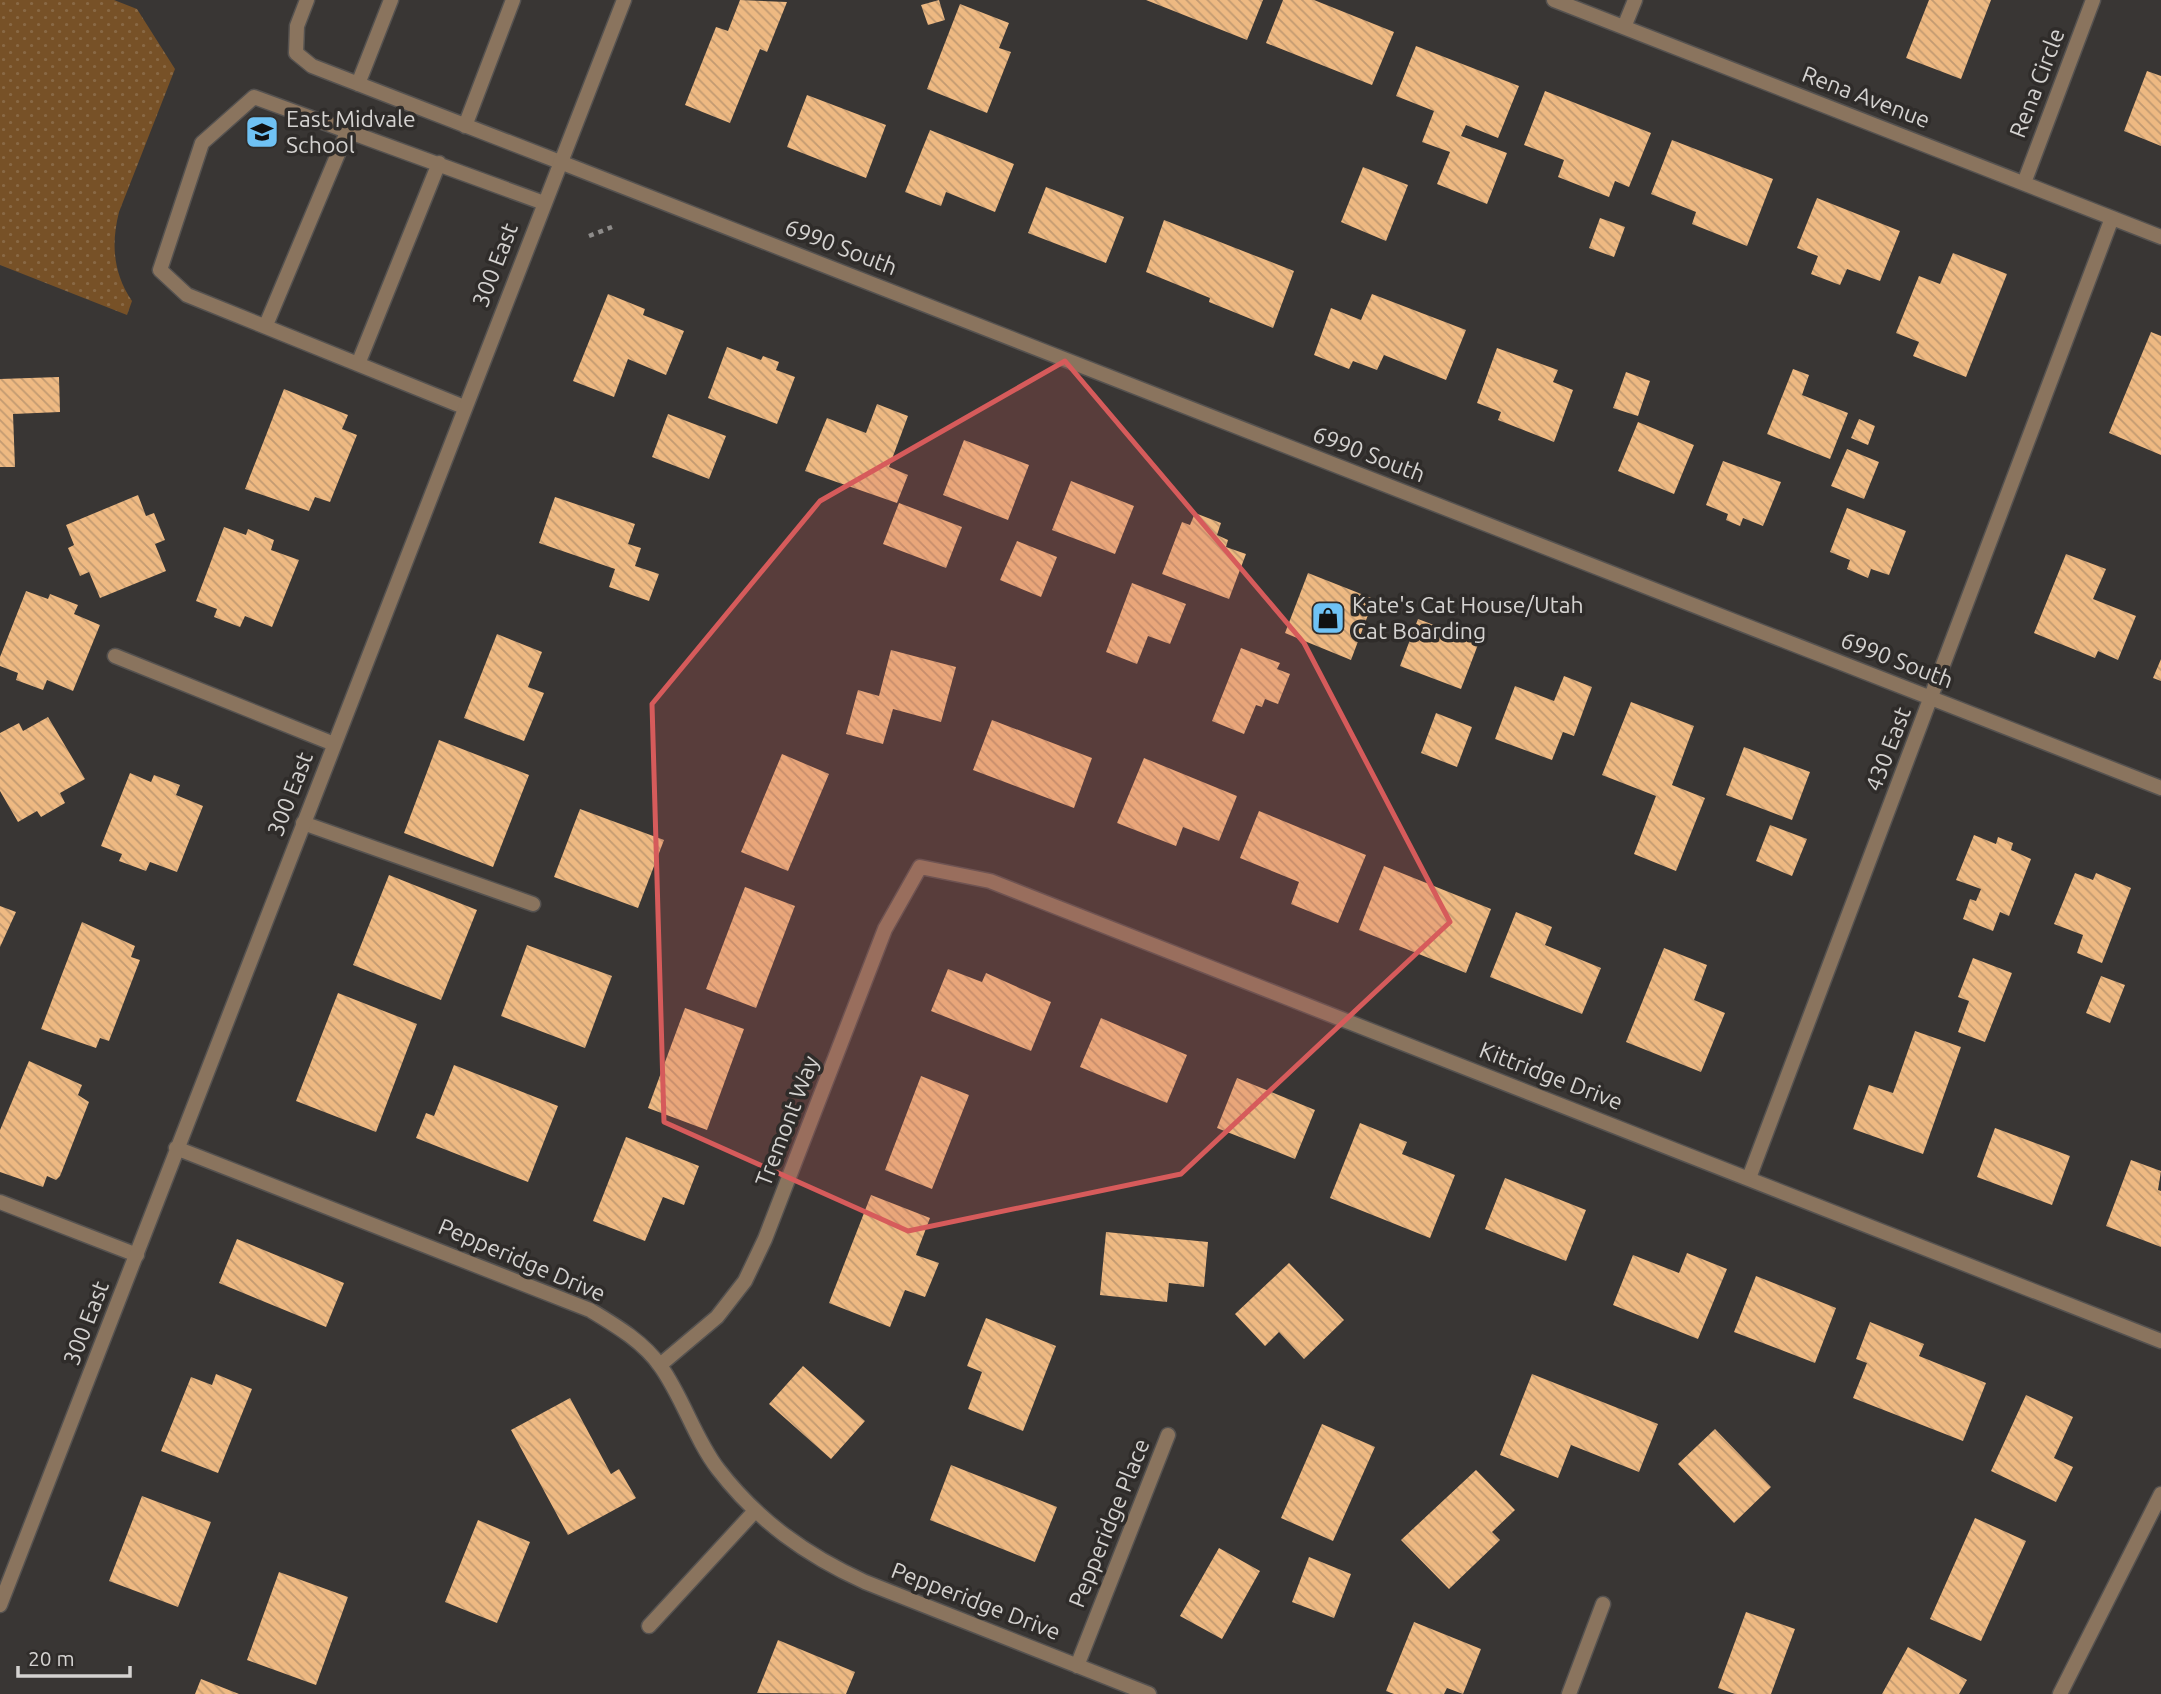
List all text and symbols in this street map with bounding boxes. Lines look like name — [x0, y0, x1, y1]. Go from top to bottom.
street label: Rena Circle — [2004, 25, 2069, 141]
street label: Rena Avenue — [1799, 61, 1934, 132]
place label: East Midvale School — [286, 106, 416, 157]
school or university icon: East Midvale School — [243, 113, 281, 151]
street label: 6990 South — [782, 214, 901, 279]
street label: 300 East — [467, 219, 522, 310]
street label: 6990 South — [1310, 421, 1429, 486]
place label: Kate's Cat House/Utah Cat Boarding — [1352, 592, 1584, 643]
shop icon: Kate's Cat House/Utah Cat Boarding — [1309, 599, 1347, 637]
street label: 6990 South — [1838, 627, 1957, 692]
street label: 430 East — [1860, 703, 1915, 794]
street label: 300 East — [262, 748, 317, 839]
street label: Kittridge Drive — [1476, 1037, 1626, 1114]
street label: Tremont Way — [750, 1052, 823, 1190]
street label: Pepperidge Drive — [435, 1213, 609, 1306]
street label: 300 East — [58, 1277, 113, 1368]
street label: Pepperidge Place — [1063, 1435, 1154, 1611]
street label: Pepperidge Drive — [888, 1557, 1064, 1644]
scale bar — [18, 1634, 130, 1678]
text: 20 m — [28, 1646, 75, 1670]

